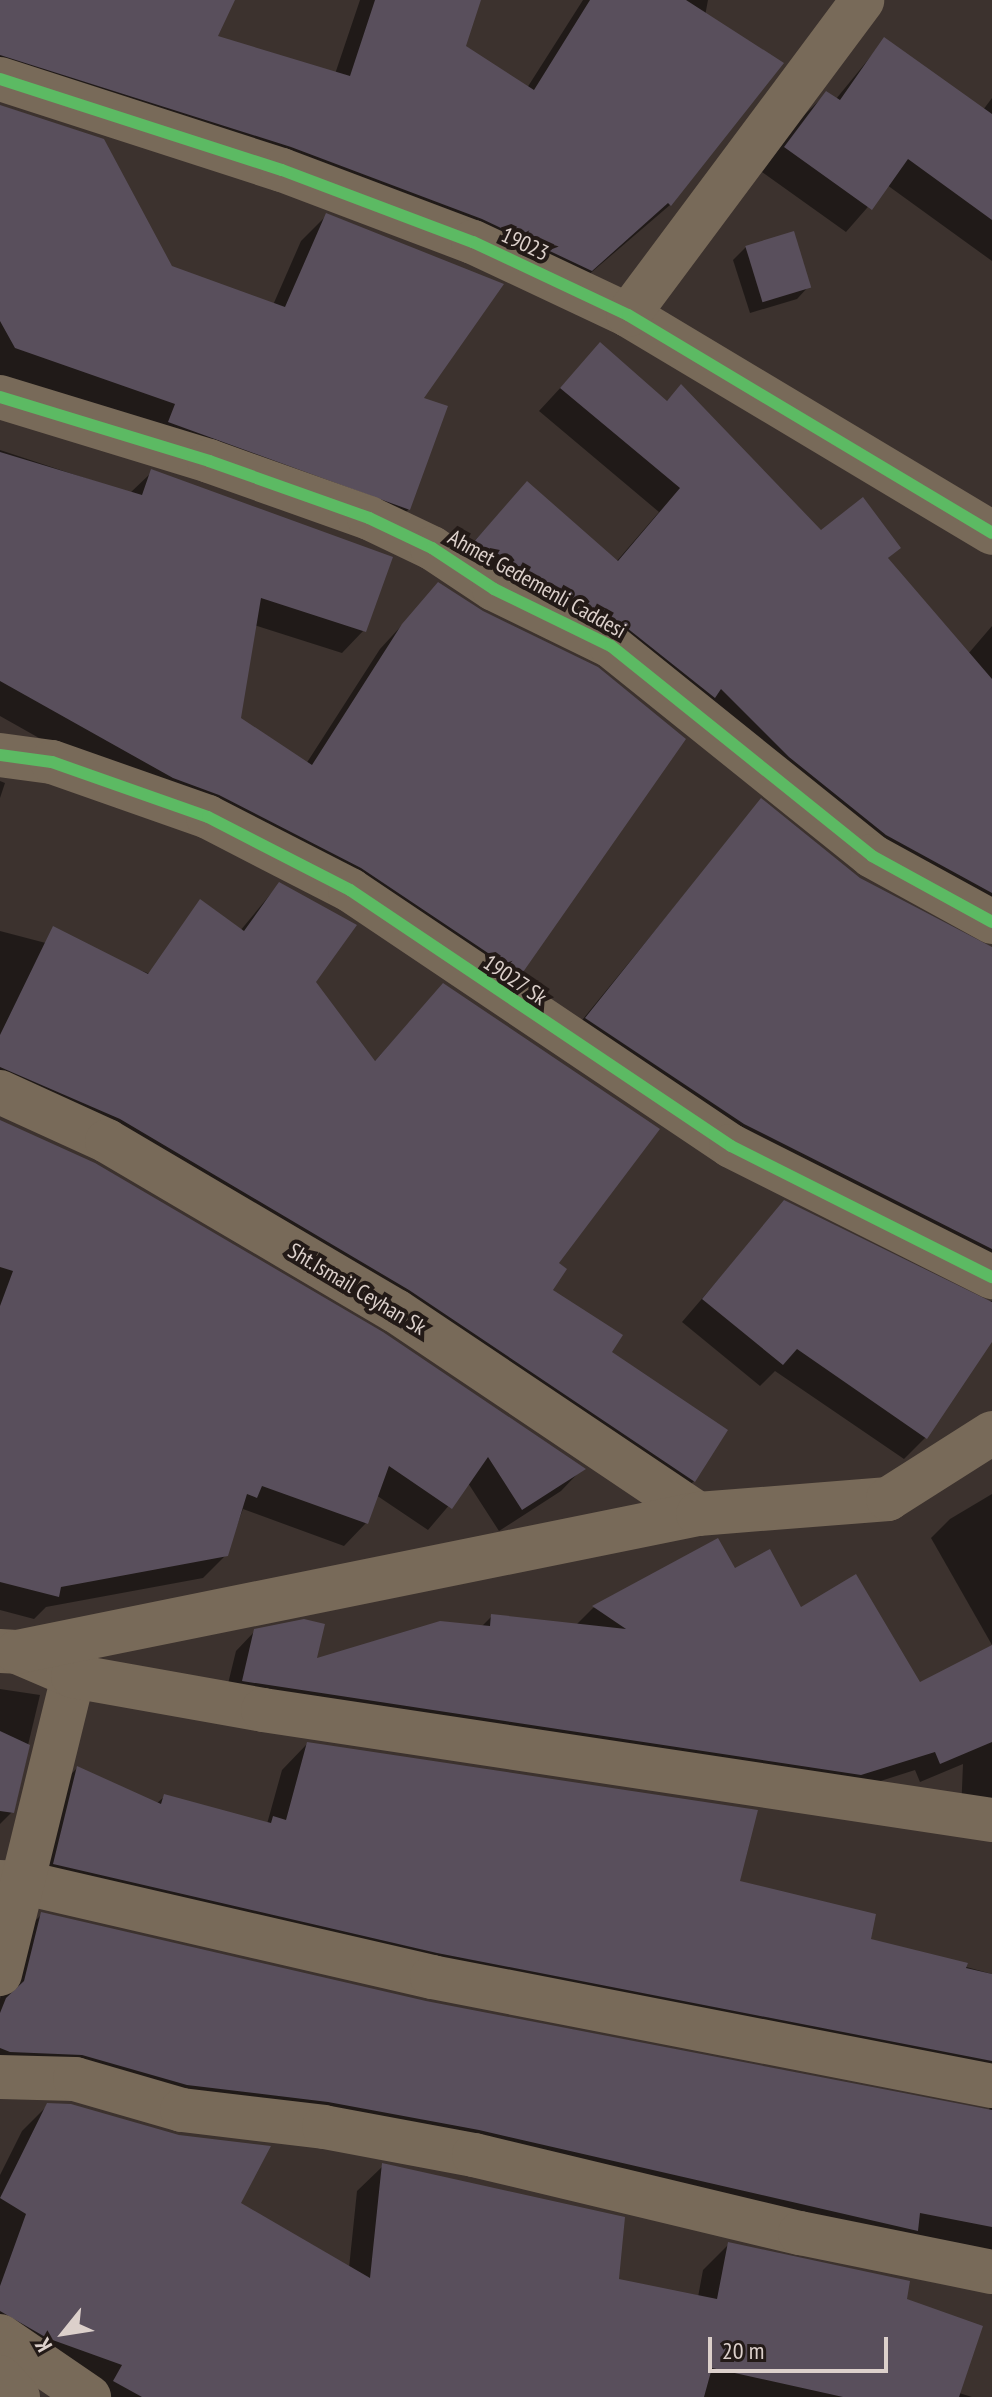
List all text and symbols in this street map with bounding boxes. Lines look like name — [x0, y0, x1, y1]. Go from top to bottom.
street label: 19023 — [497, 222, 553, 266]
street label: Ahmet Gedemenli Caddesi — [443, 524, 631, 644]
street label: 19027 Sk — [478, 949, 552, 1011]
street label: Sht.Ismail Ceyhan Sk — [283, 1237, 431, 1341]
north arrow — [24, 2293, 104, 2373]
scale bar — [712, 2321, 892, 2371]
text: K — [28, 2333, 58, 2357]
text: 20 m — [722, 2335, 764, 2366]

